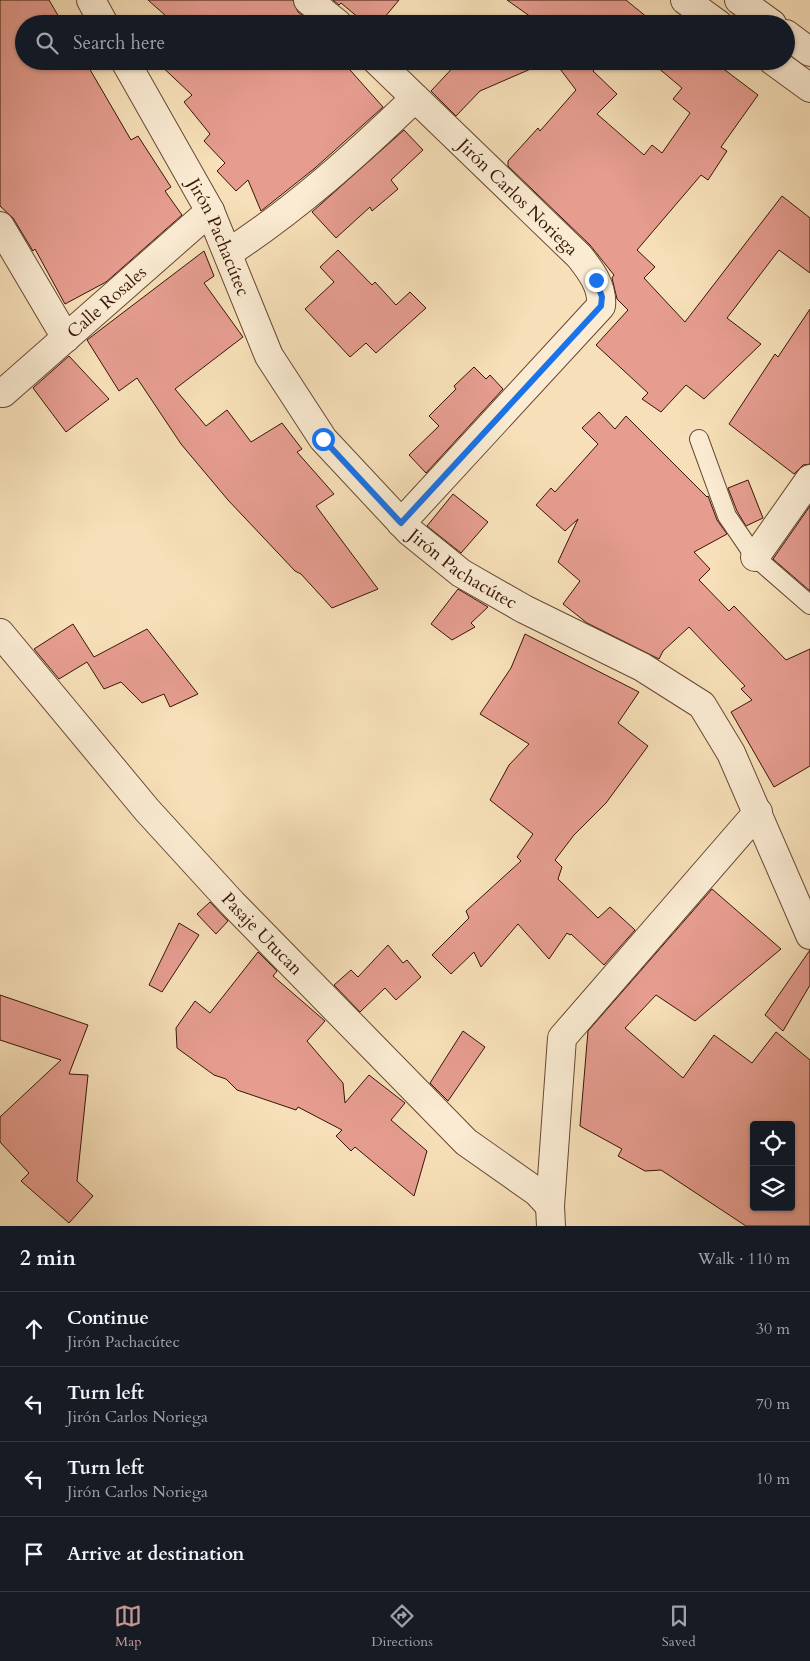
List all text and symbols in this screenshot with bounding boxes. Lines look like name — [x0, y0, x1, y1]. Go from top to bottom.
search box — [15, 15, 795, 70]
icon: search — [33, 29, 61, 57]
text: Search here — [73, 30, 165, 56]
street label: Jirón Carlos Noriega — [450, 131, 584, 262]
street label: Jirón Pachacútec — [179, 171, 255, 300]
street label: Calle Rosales — [62, 260, 152, 344]
route end — [585, 269, 608, 292]
route start — [312, 428, 335, 451]
street label: Jirón Pachacútec — [400, 521, 521, 615]
street label: Pasaje Utucan — [215, 887, 309, 981]
map controls — [750, 1121, 795, 1211]
button: locate — [750, 1121, 795, 1166]
button: layers — [750, 1166, 795, 1211]
text: 2 min — [20, 1244, 76, 1273]
text: Walk · 110 m — [698, 1248, 790, 1270]
text: Continue — [67, 1305, 149, 1331]
icon: ahead — [20, 1315, 48, 1343]
text: 30 m — [756, 1318, 790, 1340]
text: Jirón Pachacútec — [67, 1331, 180, 1353]
text: Turn left — [67, 1380, 144, 1406]
icon: left — [20, 1390, 48, 1418]
text: 70 m — [756, 1393, 790, 1415]
text: Jirón Carlos Noriega — [67, 1406, 208, 1428]
text: Turn left — [67, 1455, 144, 1481]
icon: left — [20, 1465, 48, 1493]
text: 10 m — [756, 1468, 790, 1490]
text: Jirón Carlos Noriega — [67, 1481, 208, 1503]
icon: arrive — [20, 1540, 48, 1568]
text: Arrive at destination — [67, 1541, 244, 1567]
tab: Map — [114, 1602, 142, 1651]
tab: Directions — [371, 1602, 433, 1651]
tab: Saved — [662, 1602, 696, 1651]

